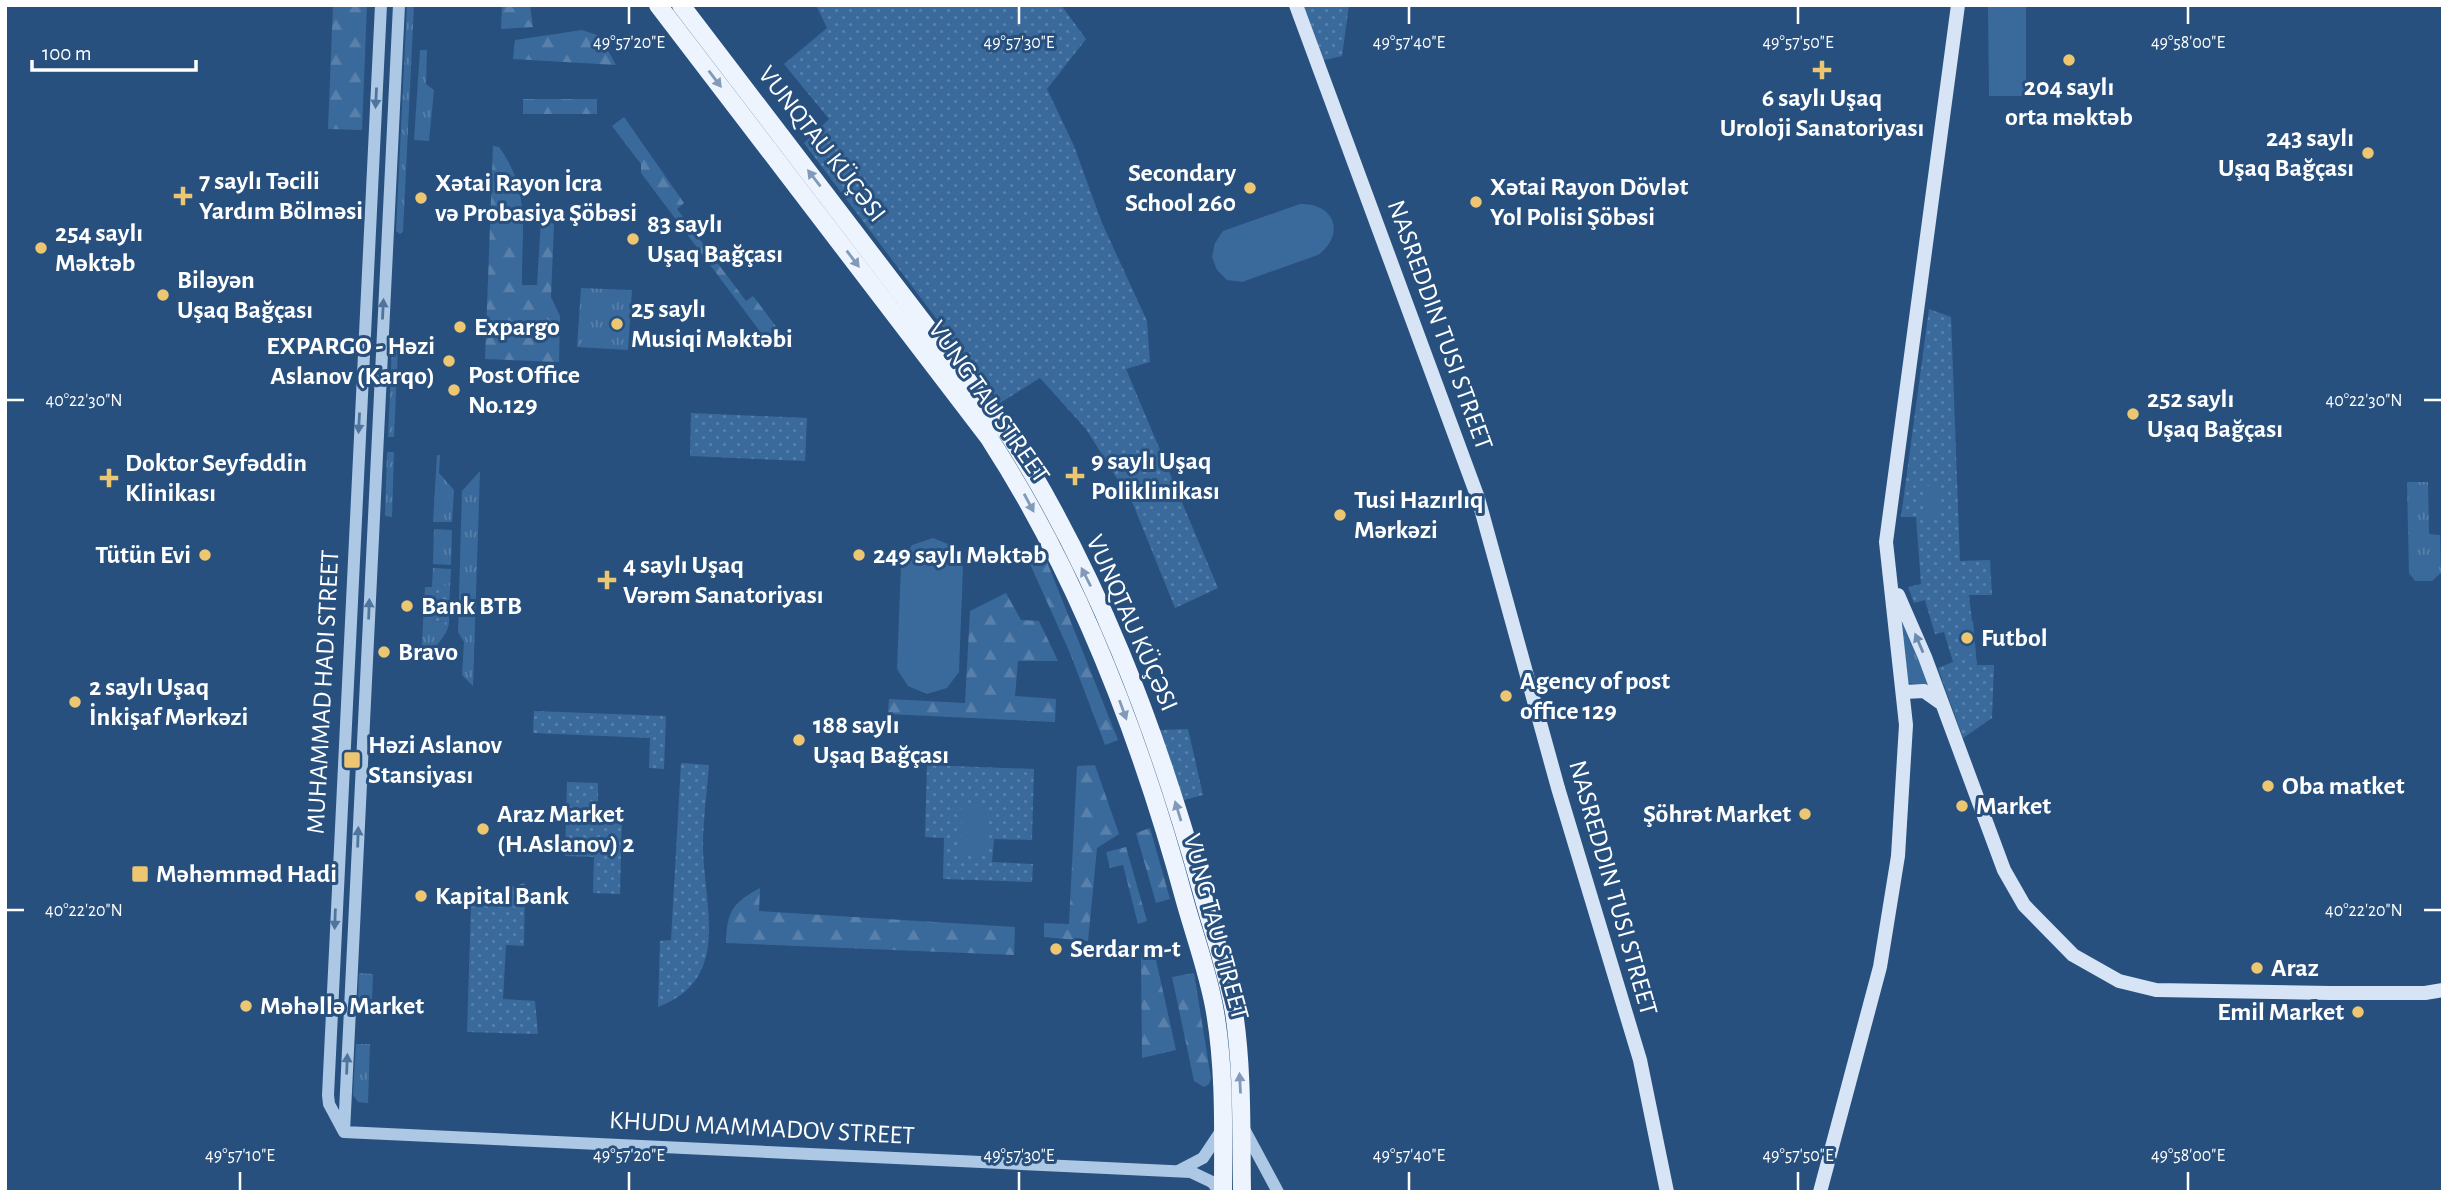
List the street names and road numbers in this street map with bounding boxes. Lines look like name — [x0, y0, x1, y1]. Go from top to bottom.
street label: VUNQTAU KÜÇƏSI — [753, 61, 891, 227]
street label: NASREDDIN TUSI STREET — [1383, 197, 1497, 454]
street label: VUNG TAU STREET — [923, 316, 1055, 488]
street label: VUNQTAU KÜÇƏSI — [1082, 531, 1183, 715]
street label: MUHAMMAD HADI STREET — [303, 549, 343, 835]
street label: NASREDDIN TUSI STREET — [1564, 758, 1662, 1019]
street label: VUNG TAU STREET — [1179, 831, 1253, 1023]
street label: KHUDU MAMMADOV STREET — [609, 1107, 916, 1149]

